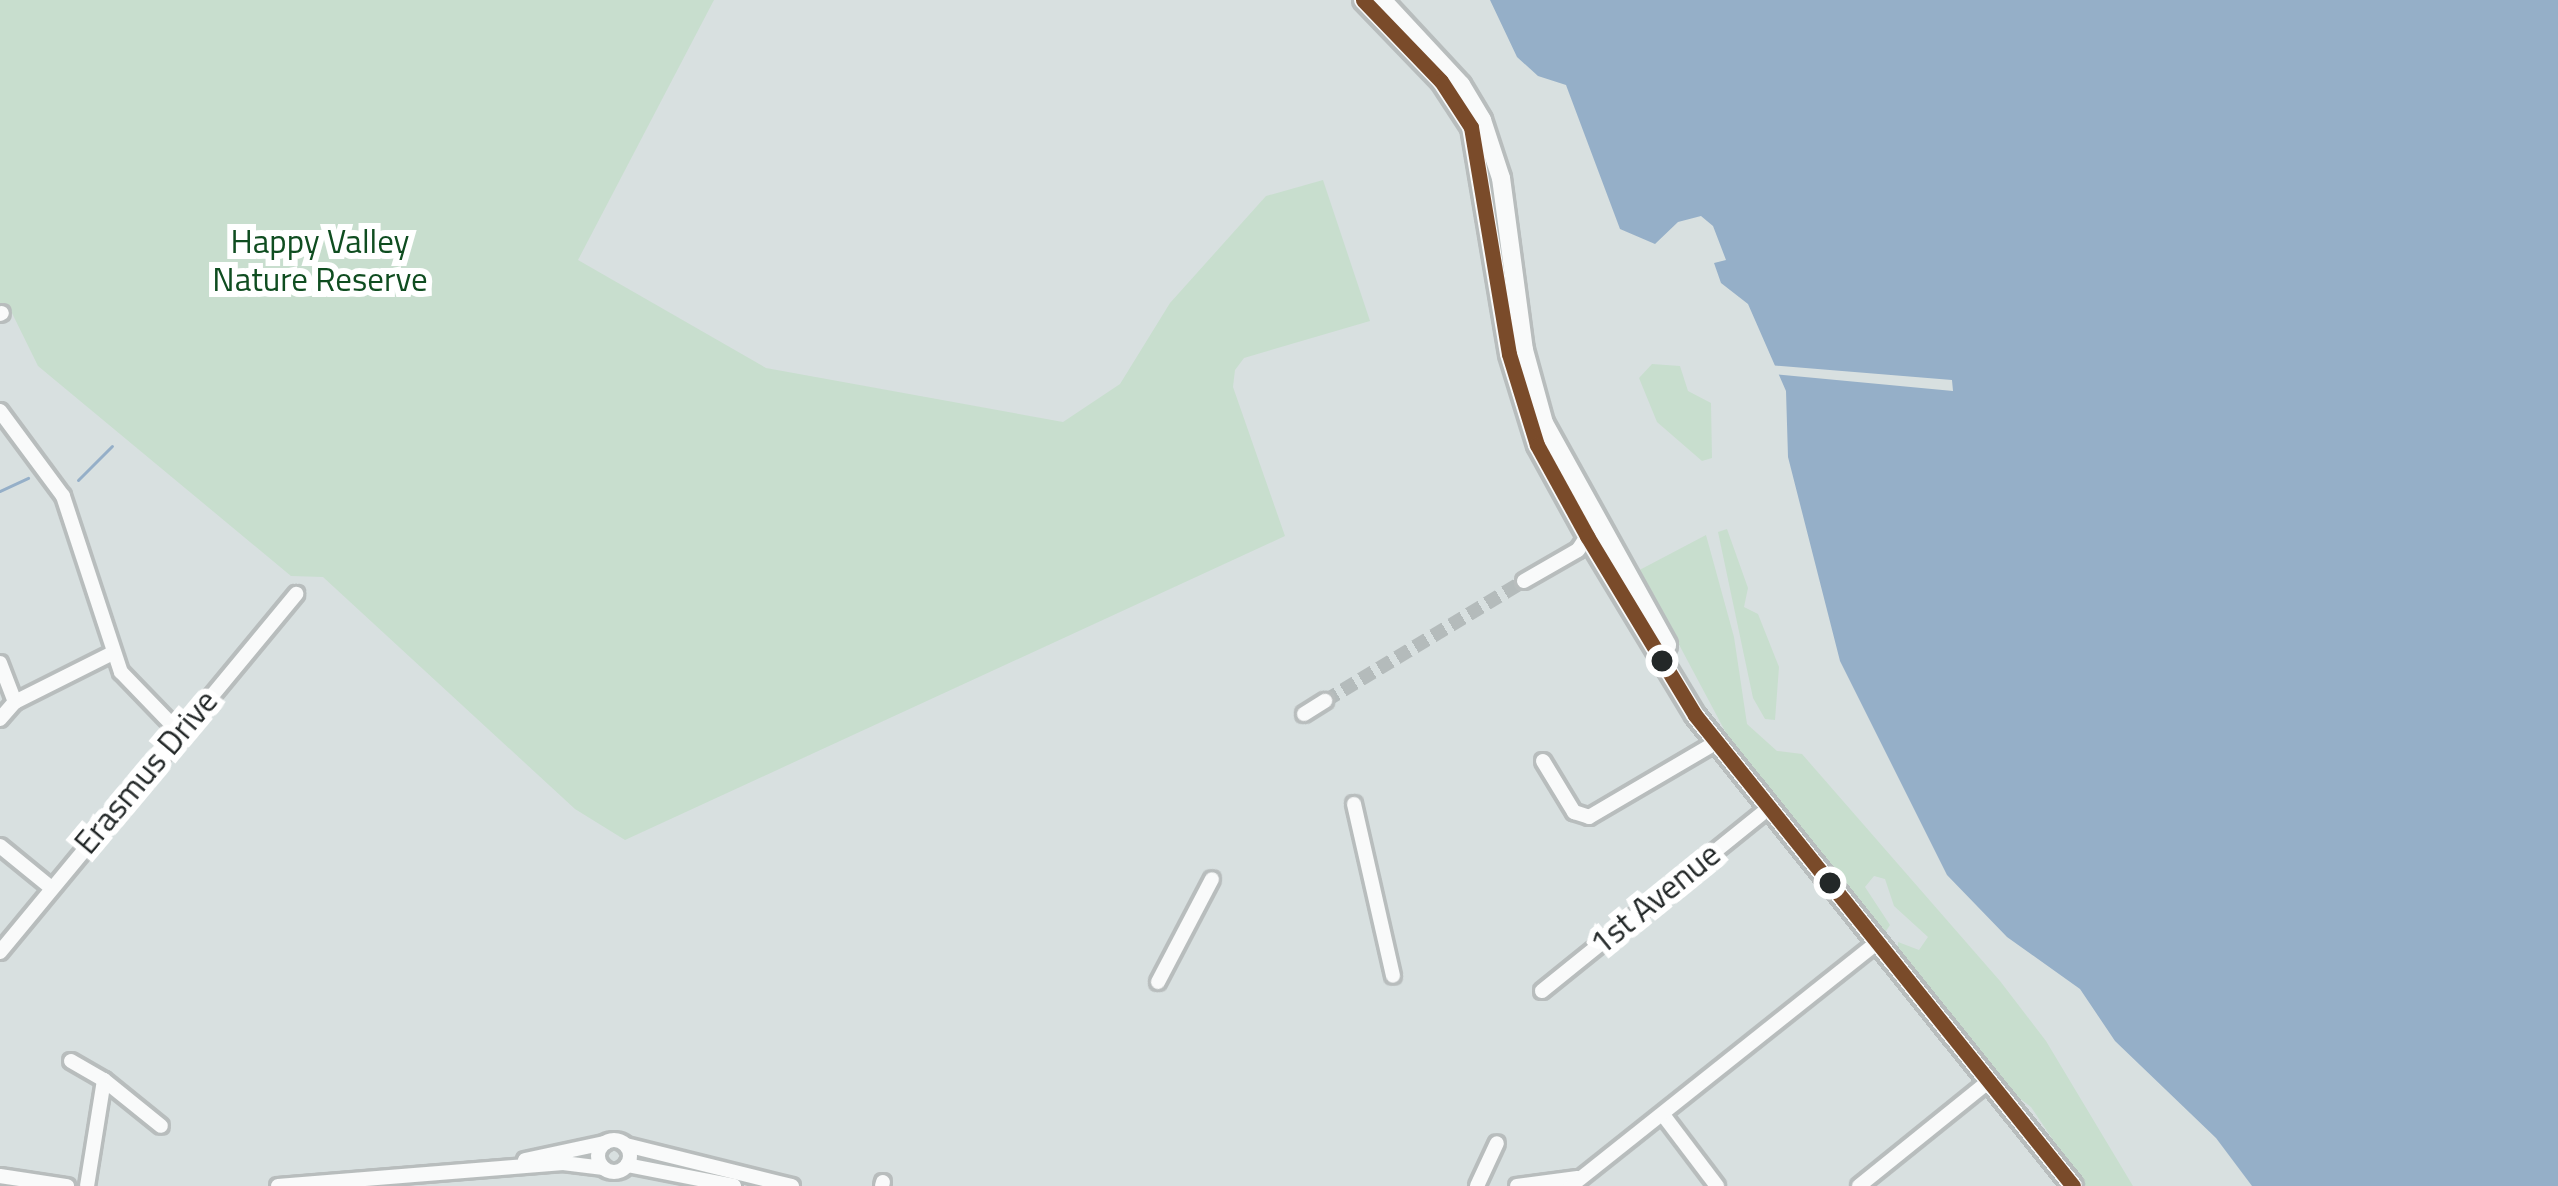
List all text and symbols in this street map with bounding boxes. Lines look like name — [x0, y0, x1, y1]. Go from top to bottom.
park label: Happy Valley Nature Reserve — [212, 222, 428, 300]
unlabelled marker — [1651, 650, 1673, 672]
street label: Erasmus Drive — [66, 682, 226, 862]
street label: 1st Avenue — [1582, 835, 1728, 963]
unlabelled marker — [1819, 872, 1841, 894]

